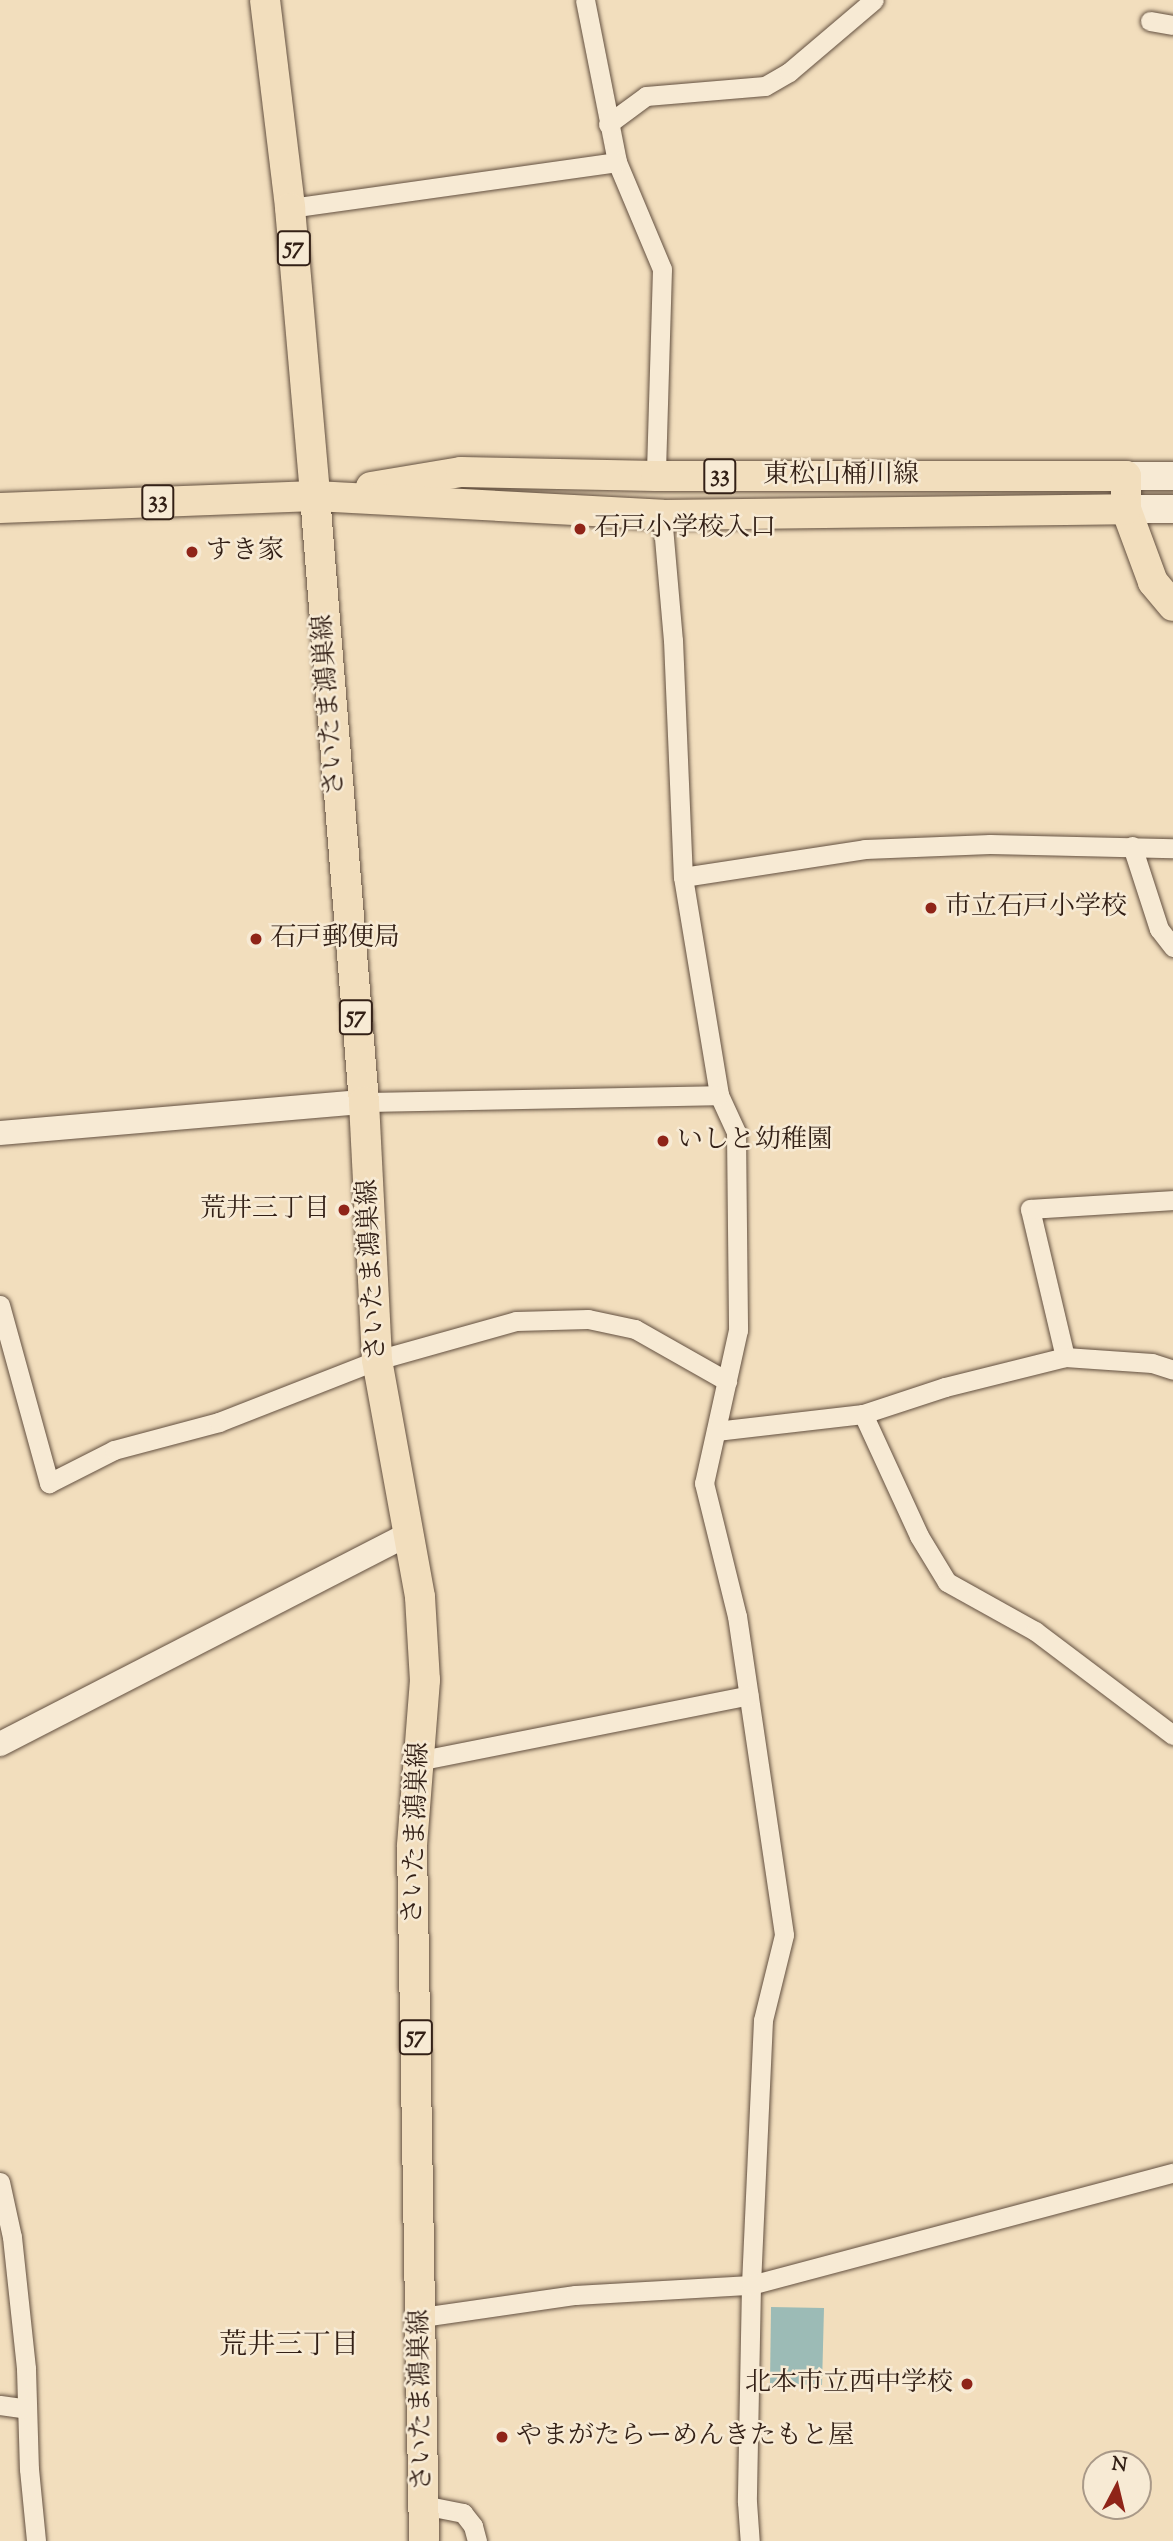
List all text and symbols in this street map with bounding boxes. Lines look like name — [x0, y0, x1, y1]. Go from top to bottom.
road number: 57 — [276, 228, 312, 268]
road number: 33 — [702, 456, 738, 496]
street label: 東松山桶川線 — [763, 460, 919, 492]
road number: 33 — [140, 481, 176, 522]
place label: 石戸小学校入口 — [594, 513, 776, 545]
marker: 石戸小学校入口 — [572, 521, 588, 537]
place label: すき家 — [206, 536, 284, 568]
marker: すき家 — [184, 544, 200, 560]
street label: さいたま鴻巣線 — [308, 613, 352, 797]
place label: 市立石戸小学校 — [945, 892, 1127, 924]
marker: 市立石戸小学校 — [923, 900, 939, 916]
place label: 石戸郵便局 — [270, 923, 400, 955]
marker: 石戸郵便局 — [248, 931, 264, 947]
road number: 57 — [338, 996, 374, 1037]
place label: いしと幼稚園 — [677, 1125, 833, 1157]
marker: いしと幼稚園 — [655, 1133, 671, 1149]
street label: さいたま鴻巣線 — [353, 1178, 393, 1362]
place label: 荒井三丁目 — [200, 1194, 330, 1226]
marker: 荒井三丁目 — [336, 1202, 352, 1218]
street label: さいたま鴻巣線 — [398, 1742, 436, 1924]
road number: 57 — [398, 2016, 434, 2058]
street label: さいたま鴻巣線 — [405, 2309, 439, 2491]
district label: 荒井三丁目 — [219, 2329, 359, 2363]
place label: 北本市立西中学校 — [745, 2368, 953, 2400]
marker: 北本市立西中学校 — [959, 2376, 975, 2392]
place label: やまがたらーめんきたもと屋 — [516, 2421, 854, 2453]
marker: やまがたらーめんきたもと屋 — [494, 2429, 510, 2445]
north arrow — [1082, 2450, 1152, 2520]
text: N — [1110, 2451, 1129, 2480]

